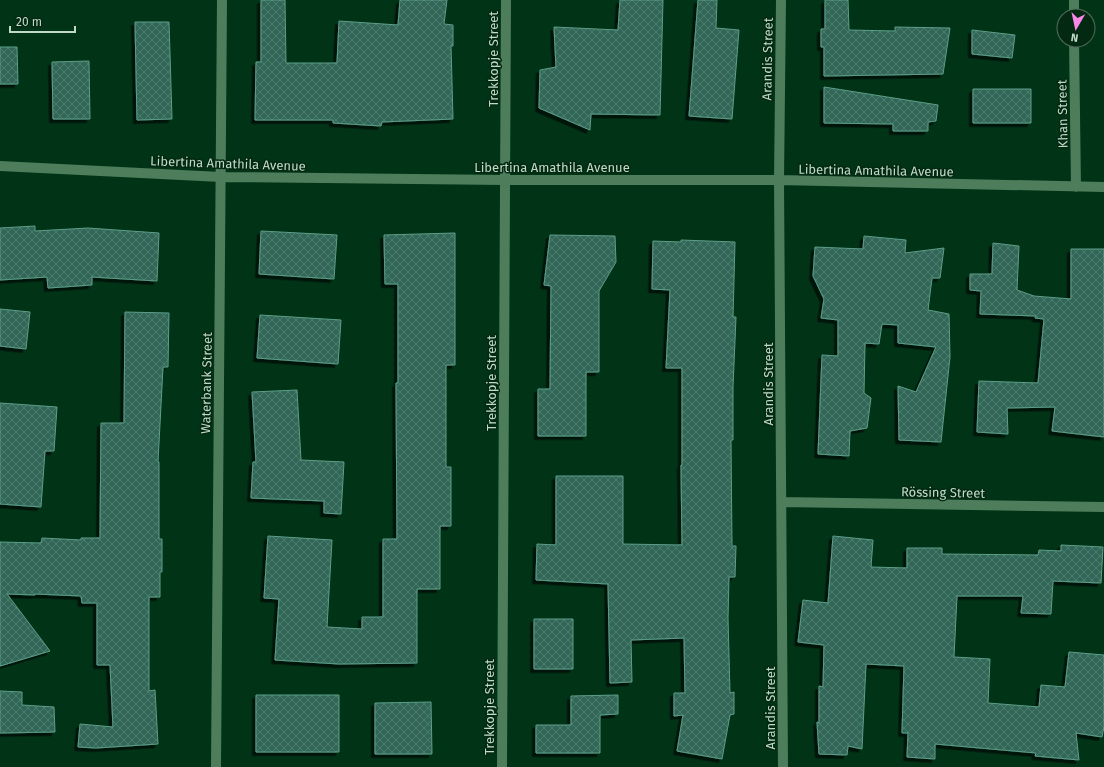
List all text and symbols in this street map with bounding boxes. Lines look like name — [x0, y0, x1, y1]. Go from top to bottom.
scale bar — [10, 8, 75, 34]
north arrow — [1056, 8, 1096, 48]
street label: Trekkopje Street — [486, 11, 501, 107]
text: 20 m — [16, 15, 42, 29]
street label: Arandis Street — [759, 17, 776, 101]
text: N — [1070, 30, 1079, 44]
street label: Khan Street — [1054, 79, 1071, 148]
street label: Libertina Amathila Avenue — [150, 153, 306, 174]
street label: Libertina Amathila Avenue — [474, 160, 630, 175]
street label: Libertina Amathila Avenue — [798, 162, 954, 179]
street label: Waterbank Street — [198, 332, 215, 434]
street label: Trekkopje Street — [484, 335, 499, 431]
street label: Arandis Street — [761, 342, 776, 425]
street label: Rössing Street — [901, 484, 985, 501]
street label: Trekkopje Street — [482, 659, 497, 755]
street label: Arandis Street — [763, 666, 778, 749]

